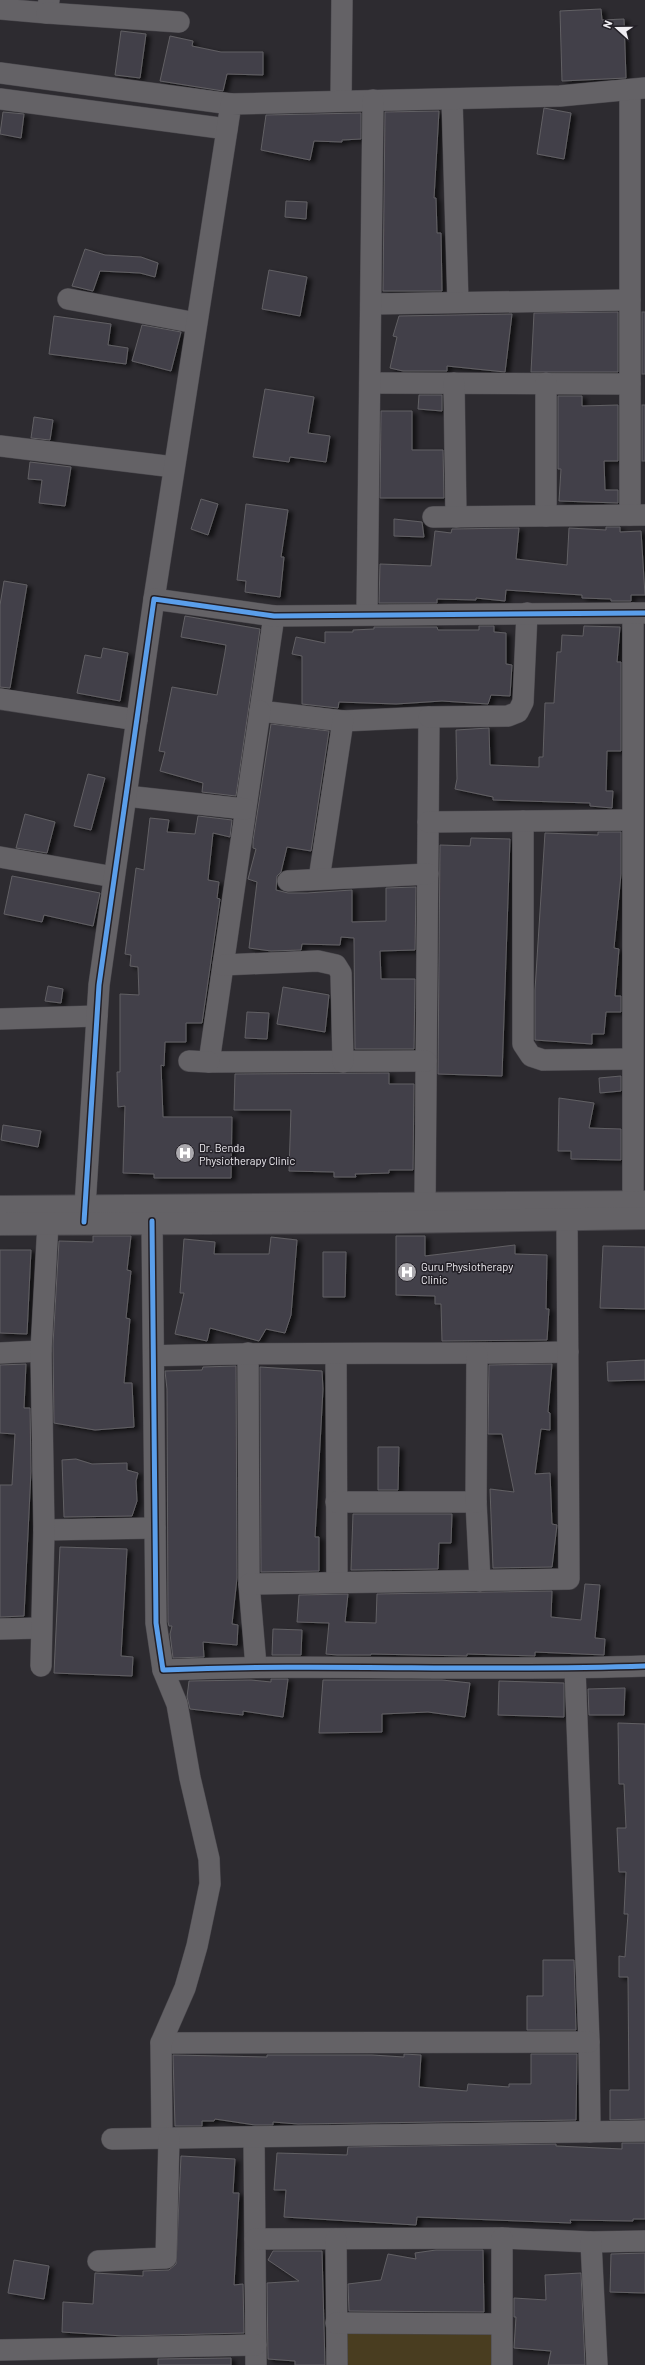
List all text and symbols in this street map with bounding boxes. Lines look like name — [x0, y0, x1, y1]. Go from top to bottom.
north arrow — [597, 8, 637, 48]
text: N — [600, 18, 615, 30]
place label: Dr. Benda Physiotherapy Clinic — [199, 1141, 295, 1167]
hospital icon: Dr. Benda Physiotherapy Clinic — [174, 1142, 196, 1164]
place label: Guru Physiotherapy Clinic — [421, 1260, 513, 1286]
hospital icon: Guru Physiotherapy Clinic — [396, 1261, 418, 1283]

